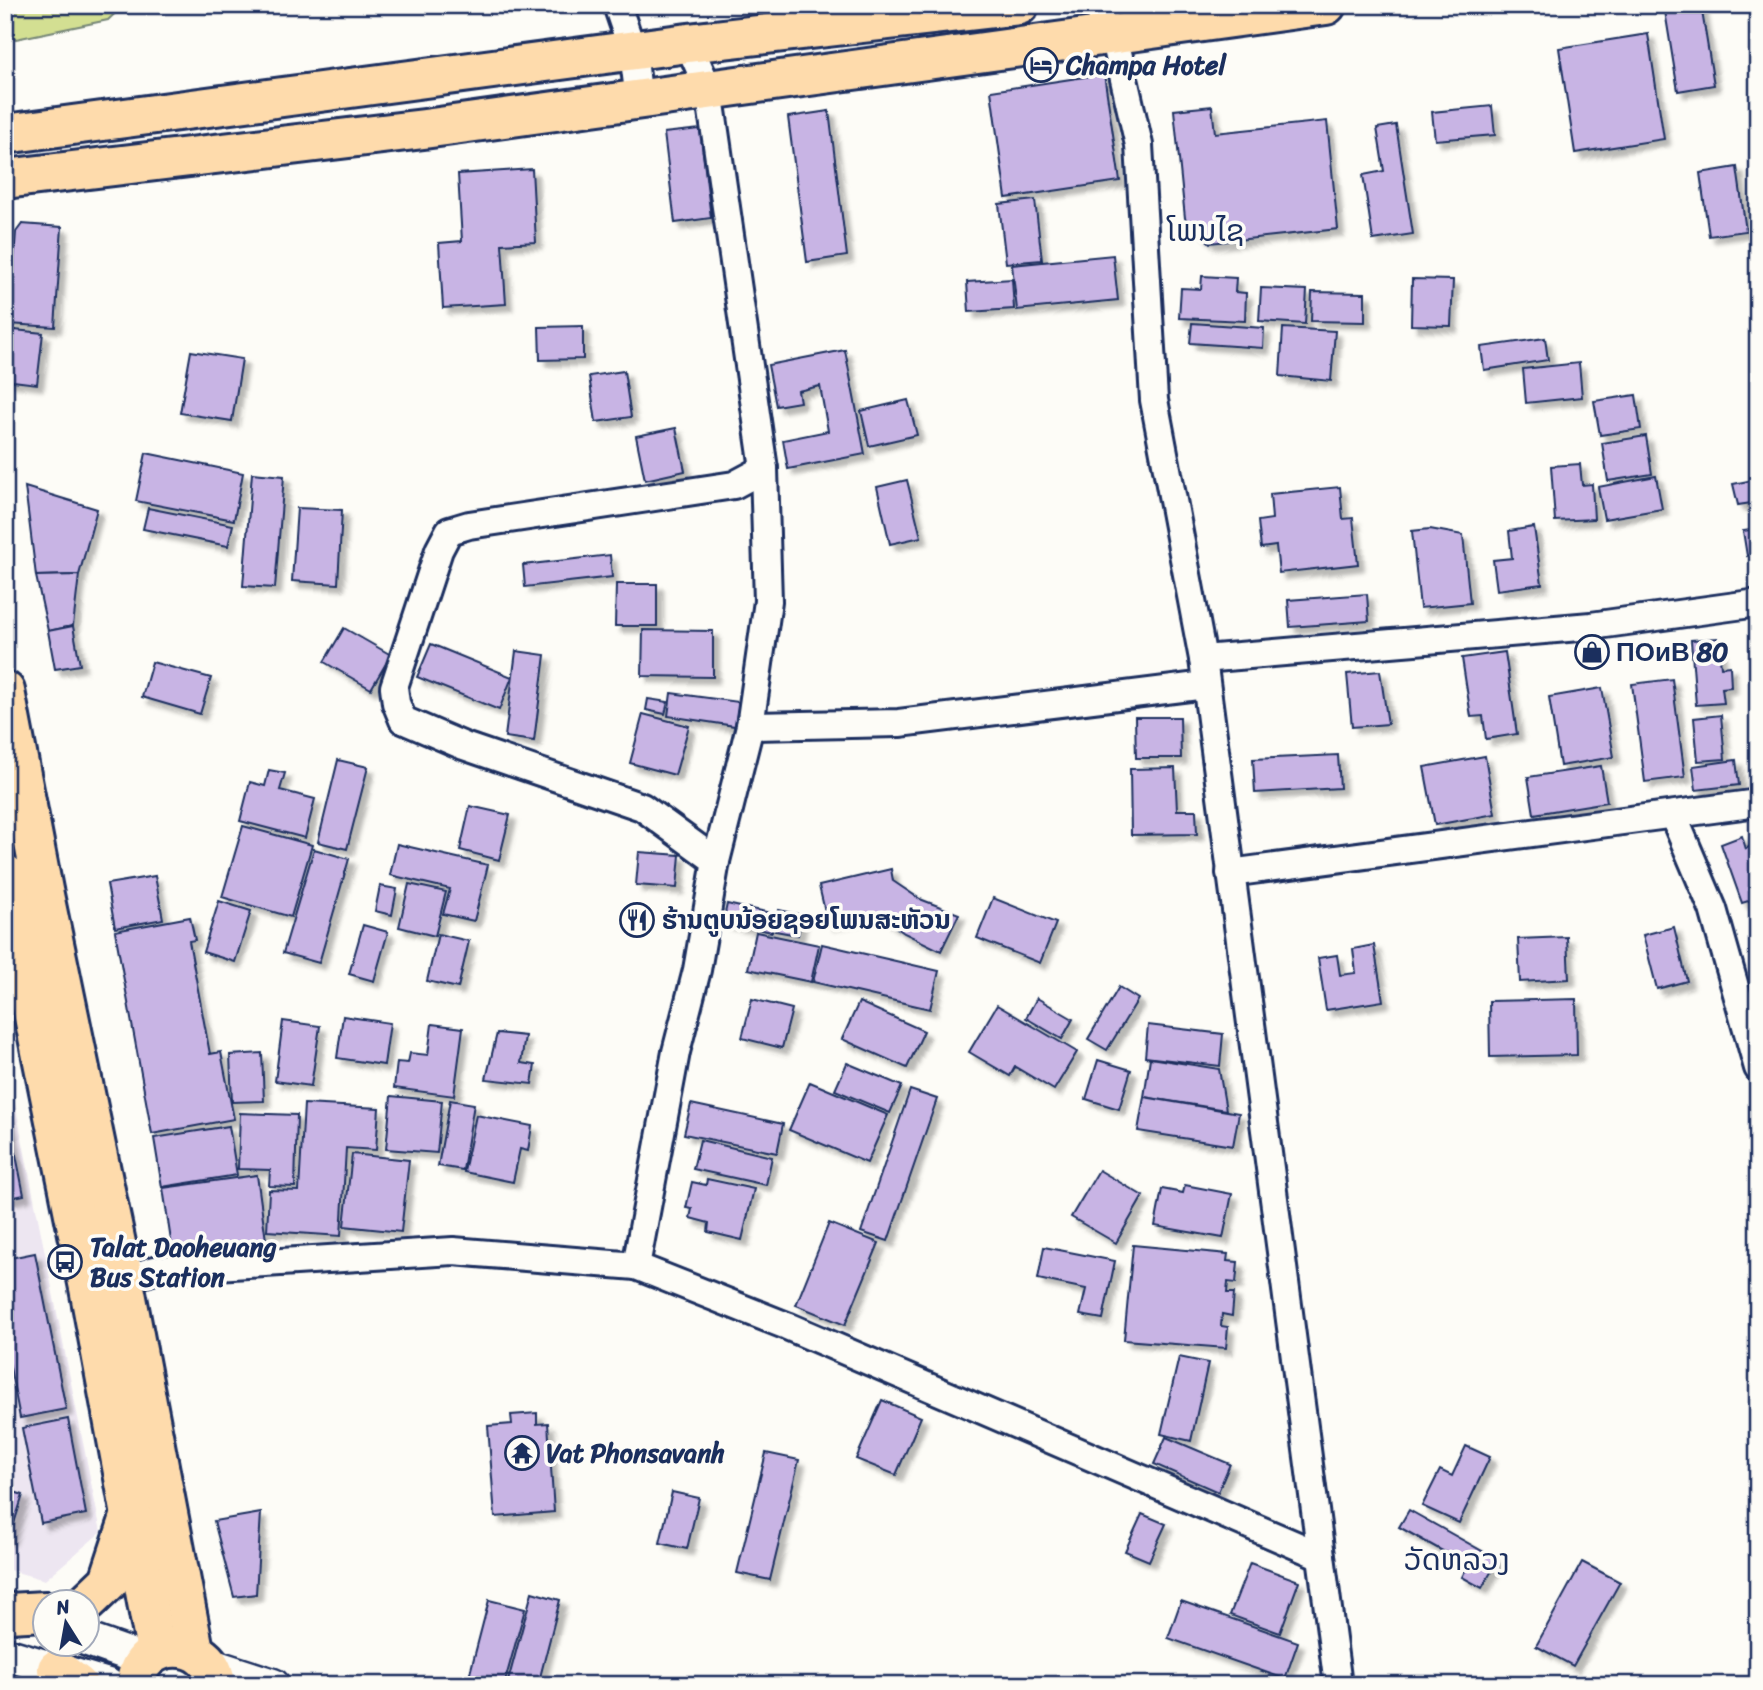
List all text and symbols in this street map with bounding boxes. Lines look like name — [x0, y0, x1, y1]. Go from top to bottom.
place label: Champa Hotel — [1065, 42, 1227, 88]
hotel icon: Champa Hotel — [1022, 46, 1060, 84]
district label: ໂພນໄຊ — [1166, 204, 1244, 258]
place label: ПОиВ 80 — [1616, 629, 1729, 675]
shop icon: ПОиВ 80 — [1573, 633, 1611, 671]
place label: ຮ້ານຕູບນ້ອຍຊອຍໂພນສະຫັວນ — [662, 897, 951, 943]
restaurant icon: ຮ້ານຕູບນ້ອຍຊອຍໂພນສະຫັວນ — [618, 901, 656, 939]
place label: Talat Daoheuang Bus Station — [90, 1224, 277, 1300]
bus stop icon: Talat Daoheuang Bus Station — [46, 1243, 84, 1281]
place label: Vat Phonsavanh — [546, 1430, 725, 1476]
temple icon: Vat Phonsavanh — [503, 1434, 541, 1472]
district label: ວັດຫລວງ — [1404, 1533, 1510, 1587]
north arrow — [32, 1588, 102, 1658]
text: N — [52, 1589, 73, 1624]

